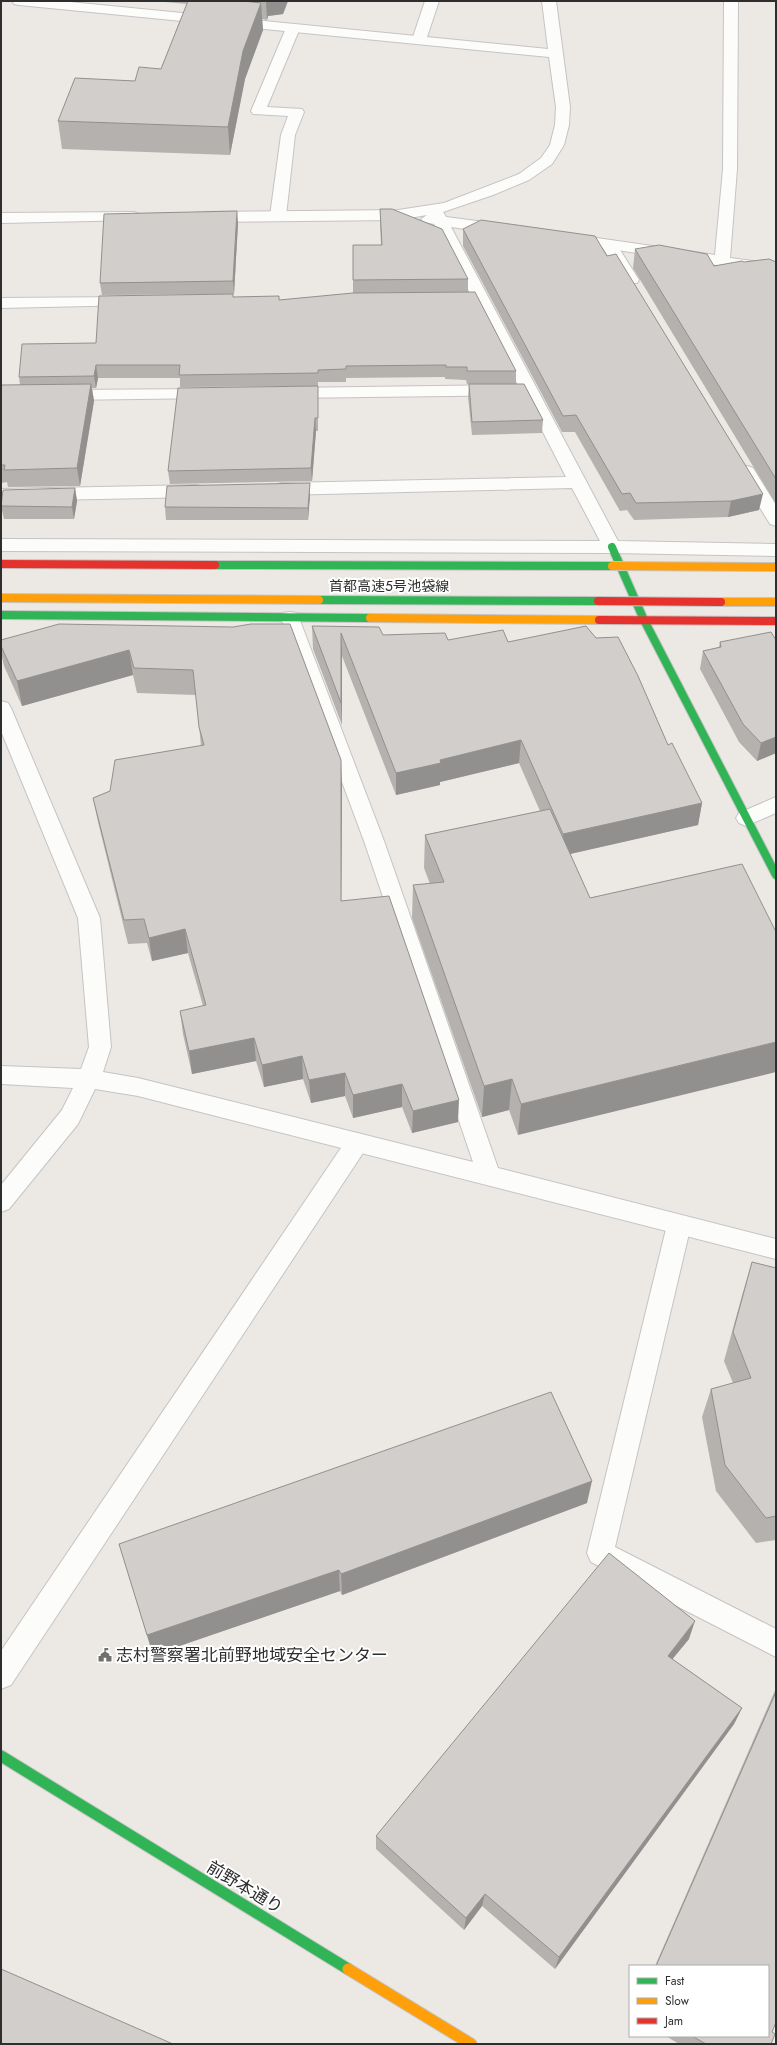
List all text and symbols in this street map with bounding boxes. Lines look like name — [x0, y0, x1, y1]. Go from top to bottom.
street label: 首都高速5号池袋線 — [329, 576, 449, 596]
place label: 志村警察署北前野地域安全センター — [116, 1643, 388, 1667]
public building icon: 志村警察署北前野地域安全センター — [97, 1647, 113, 1663]
street label: 前野本通り — [202, 1855, 288, 1919]
legend — [629, 1965, 769, 2037]
text: Fast — [665, 1972, 684, 1990]
text: Slow — [665, 1992, 690, 2010]
text: Jam — [663, 2012, 683, 2030]

